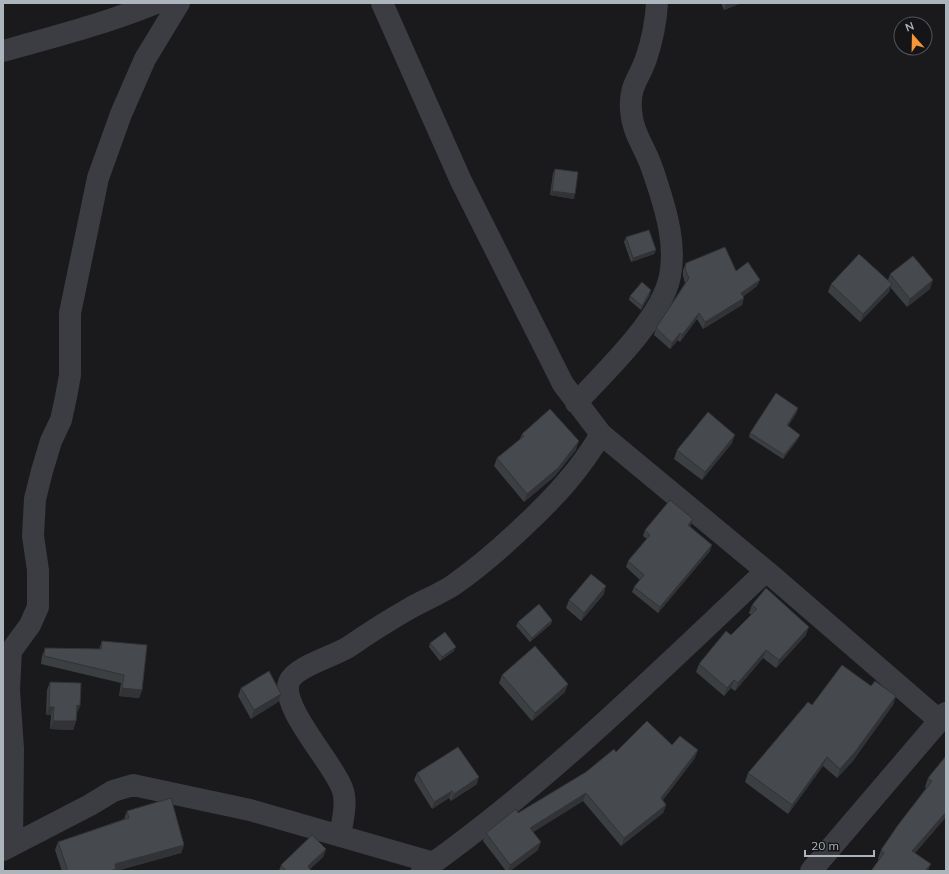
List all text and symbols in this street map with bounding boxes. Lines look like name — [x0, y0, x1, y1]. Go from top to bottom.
north arrow — [893, 16, 933, 56]
text: N — [903, 19, 916, 35]
scale bar — [805, 832, 874, 858]
text: 20 m — [811, 838, 839, 853]

